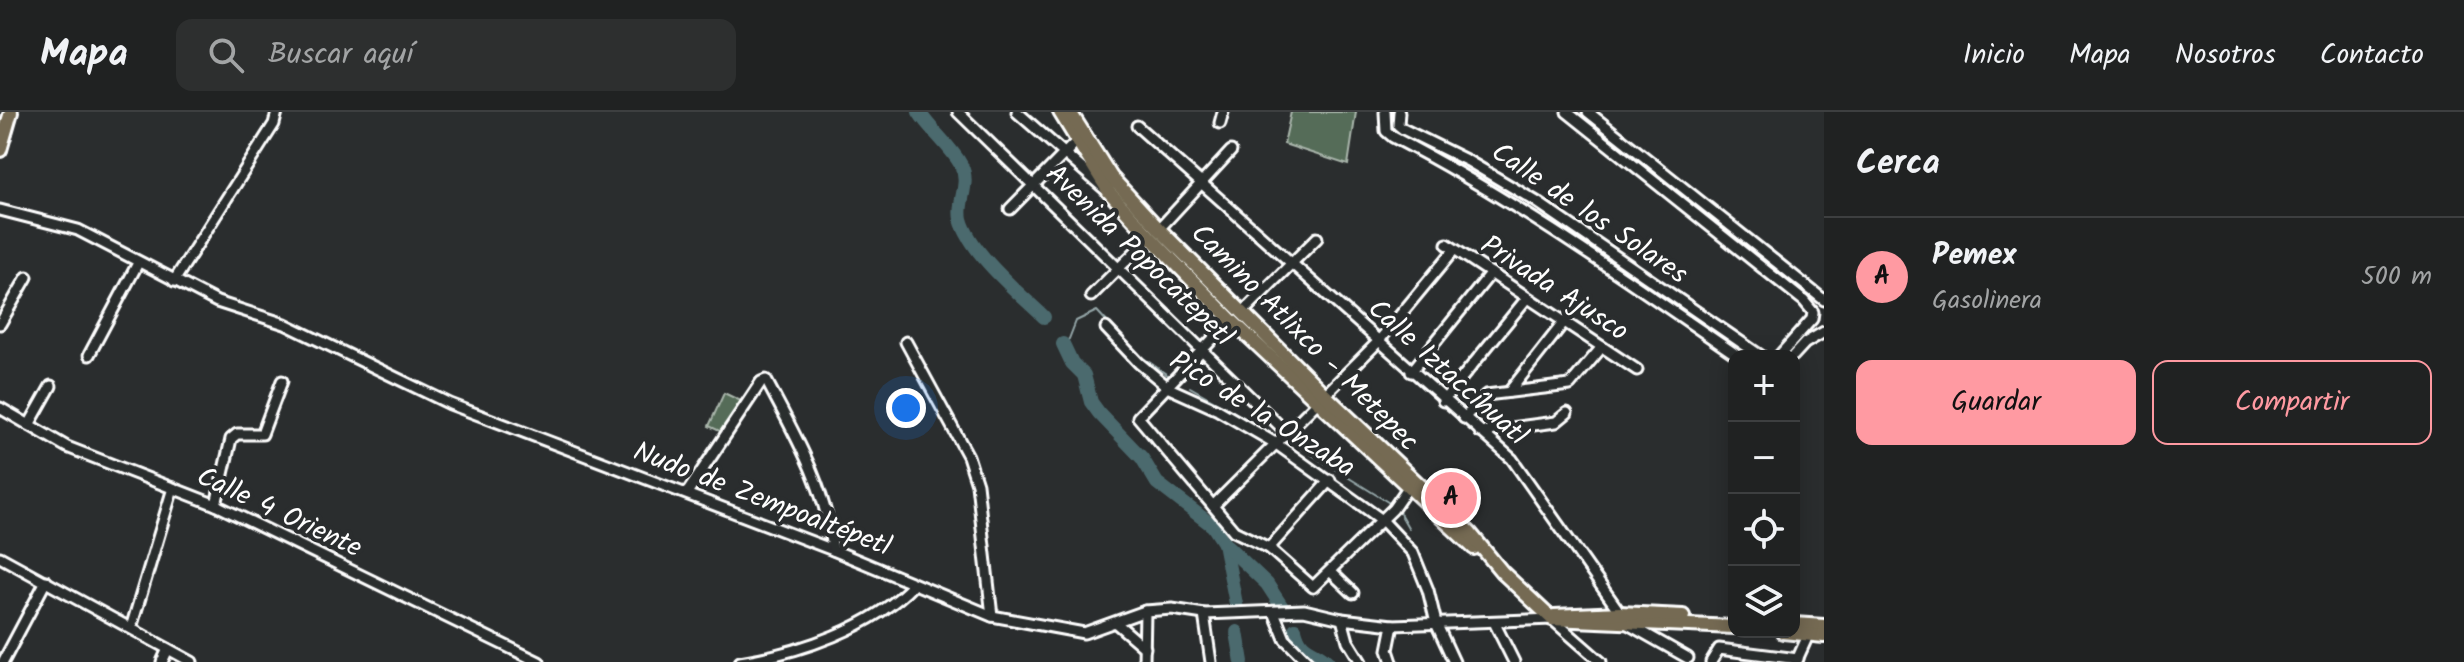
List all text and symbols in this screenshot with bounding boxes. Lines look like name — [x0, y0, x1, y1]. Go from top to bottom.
search box — [176, 19, 736, 91]
text: Mapa — [40, 25, 128, 85]
text: Buscar aquí — [268, 31, 414, 79]
icon: search — [204, 33, 248, 77]
text: Inicio — [1963, 33, 2025, 78]
text: Mapa — [2069, 33, 2131, 78]
text: Nosotros — [2175, 33, 2276, 78]
text: Contacto — [2320, 33, 2424, 78]
street label: Calle de los Solares — [1481, 131, 1697, 297]
text: Cerca — [1856, 137, 1940, 191]
street label: Avenida Popocatepetl — [1034, 154, 1244, 358]
street label: Camino Atlixco - Metepec — [1179, 213, 1429, 463]
street label: Privada Ajusco — [1471, 224, 1637, 354]
text: Pemex — [1932, 232, 2017, 280]
text: A — [1874, 256, 1890, 298]
text: 500 m — [2361, 256, 2432, 298]
text: Gasolinera — [1932, 280, 2042, 322]
street label: Calle Iztaccíhuatl — [1356, 288, 1538, 458]
street label: Pico de la Onzaba — [1160, 340, 1364, 490]
map controls — [1728, 350, 1800, 638]
button: + — [1728, 350, 1800, 422]
button: Guardar — [1856, 360, 2136, 445]
button: Compartir — [2152, 360, 2432, 445]
your location — [886, 388, 926, 428]
button: − — [1728, 422, 1800, 494]
street label: Nudo de Zempoaltépetl — [626, 430, 898, 570]
street label: Calle 4 Oriente — [189, 455, 370, 571]
pin: A — [1425, 468, 1477, 528]
button: locate — [1728, 494, 1800, 566]
button: layers — [1728, 566, 1800, 638]

